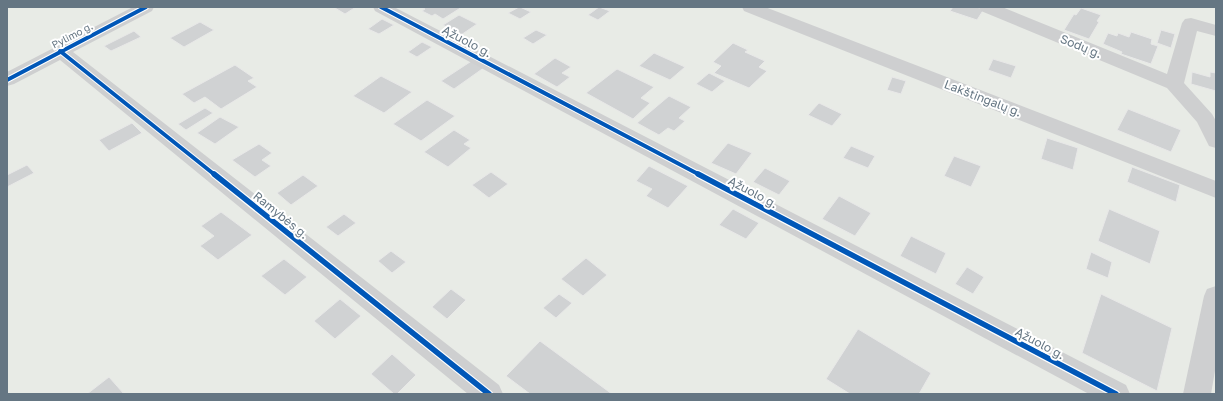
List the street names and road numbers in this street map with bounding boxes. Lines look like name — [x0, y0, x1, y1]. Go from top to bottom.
street label: Pylimo g. — [49, 19, 95, 51]
street label: Ąžuolo g. — [440, 22, 494, 60]
street label: Sodų g. — [1058, 31, 1104, 61]
street label: Lakštingalų g. — [942, 76, 1024, 120]
street label: Ąžuolo g. — [726, 173, 780, 211]
street label: Ramybės g. — [250, 188, 312, 242]
street label: Ąžuolo g. — [1013, 324, 1067, 362]

